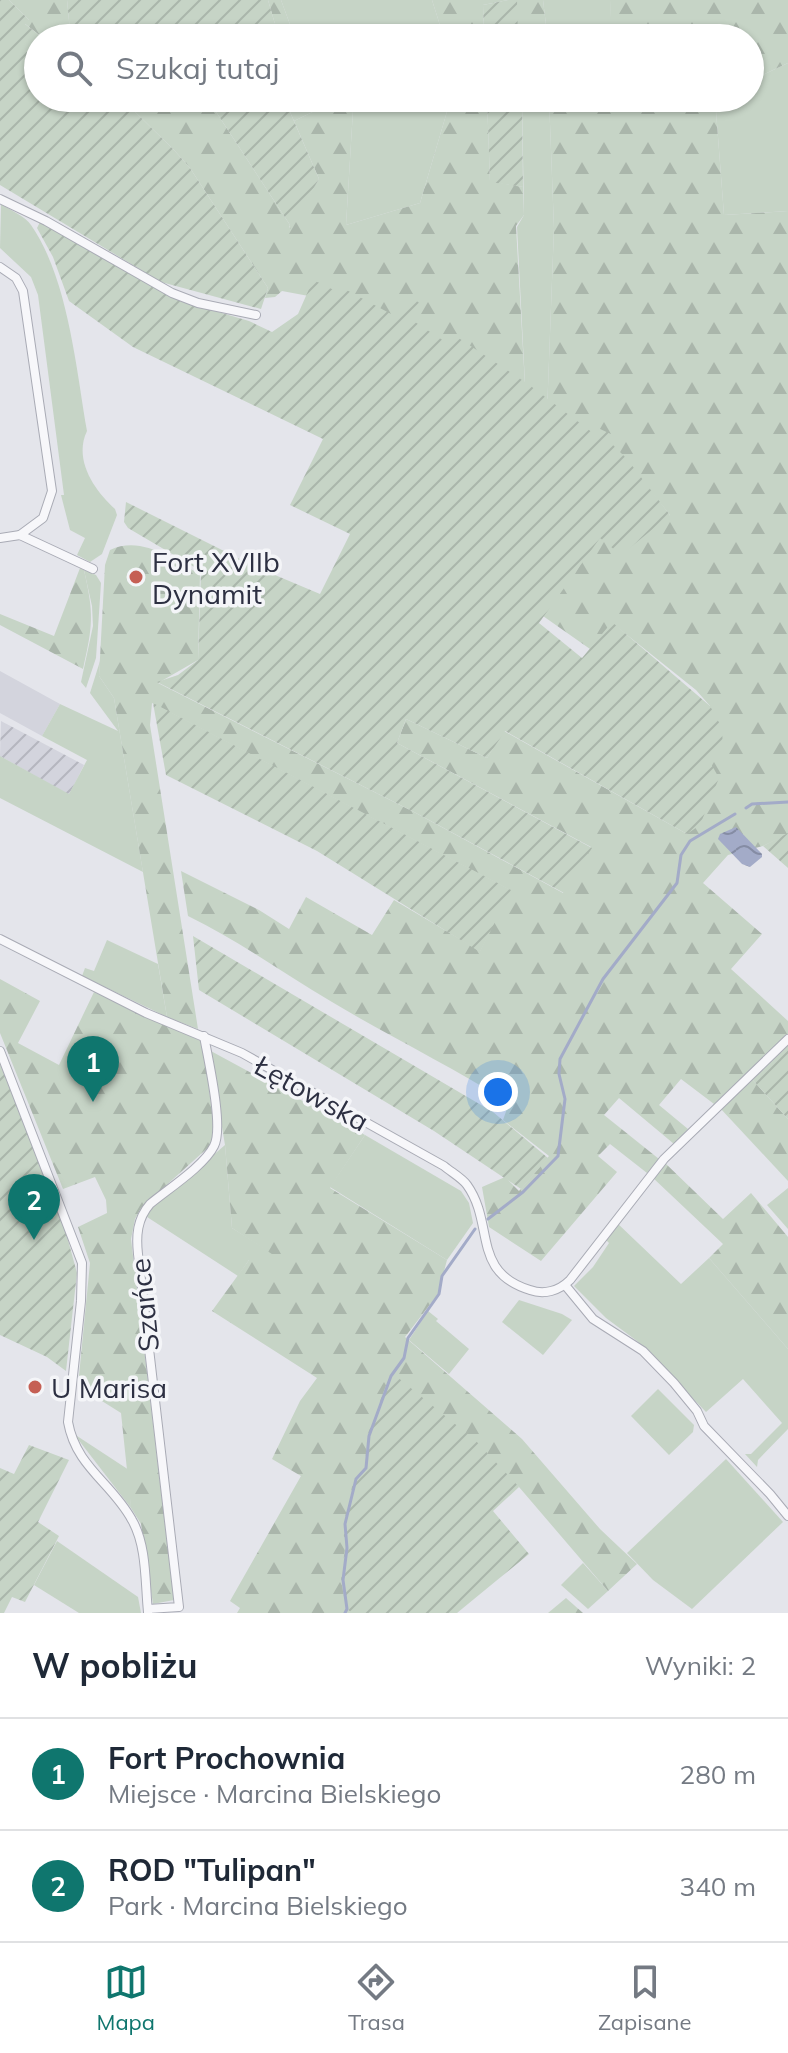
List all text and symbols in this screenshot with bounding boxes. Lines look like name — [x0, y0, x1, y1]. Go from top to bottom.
search box — [24, 24, 764, 112]
icon: search — [52, 46, 96, 90]
text: Szukaj tutaj — [116, 49, 279, 87]
place label: Fort XVIIb Dynamit — [152, 544, 280, 611]
marker: Fort XVIIb Dynamit — [127, 568, 145, 586]
pin: 1 — [67, 1036, 119, 1102]
street label: Łętowska — [248, 1047, 375, 1139]
your location — [478, 1072, 518, 1112]
pin: 2 — [8, 1174, 60, 1240]
street label: Szańce — [122, 1256, 166, 1354]
place label: U Marisa — [51, 1370, 167, 1405]
marker: U Marisa — [26, 1378, 44, 1396]
text: W pobliżu — [32, 1644, 198, 1687]
text: Wyniki: 2 — [645, 1649, 756, 1682]
text: Fort Prochownia — [108, 1739, 345, 1777]
text: 1 — [50, 1758, 66, 1791]
text: 280 m — [680, 1758, 756, 1791]
text: Miejsce · Marcina Bielskiego — [108, 1777, 441, 1810]
text: ROD "Tulipan" — [108, 1851, 316, 1889]
text: 2 — [50, 1870, 66, 1903]
text: 340 m — [680, 1870, 756, 1903]
text: Park · Marcina Bielskiego — [108, 1889, 408, 1922]
tab: Mapa — [97, 1960, 155, 2036]
tab: Trasa — [348, 1960, 405, 2036]
tab: Zapisane — [598, 1960, 691, 2036]

